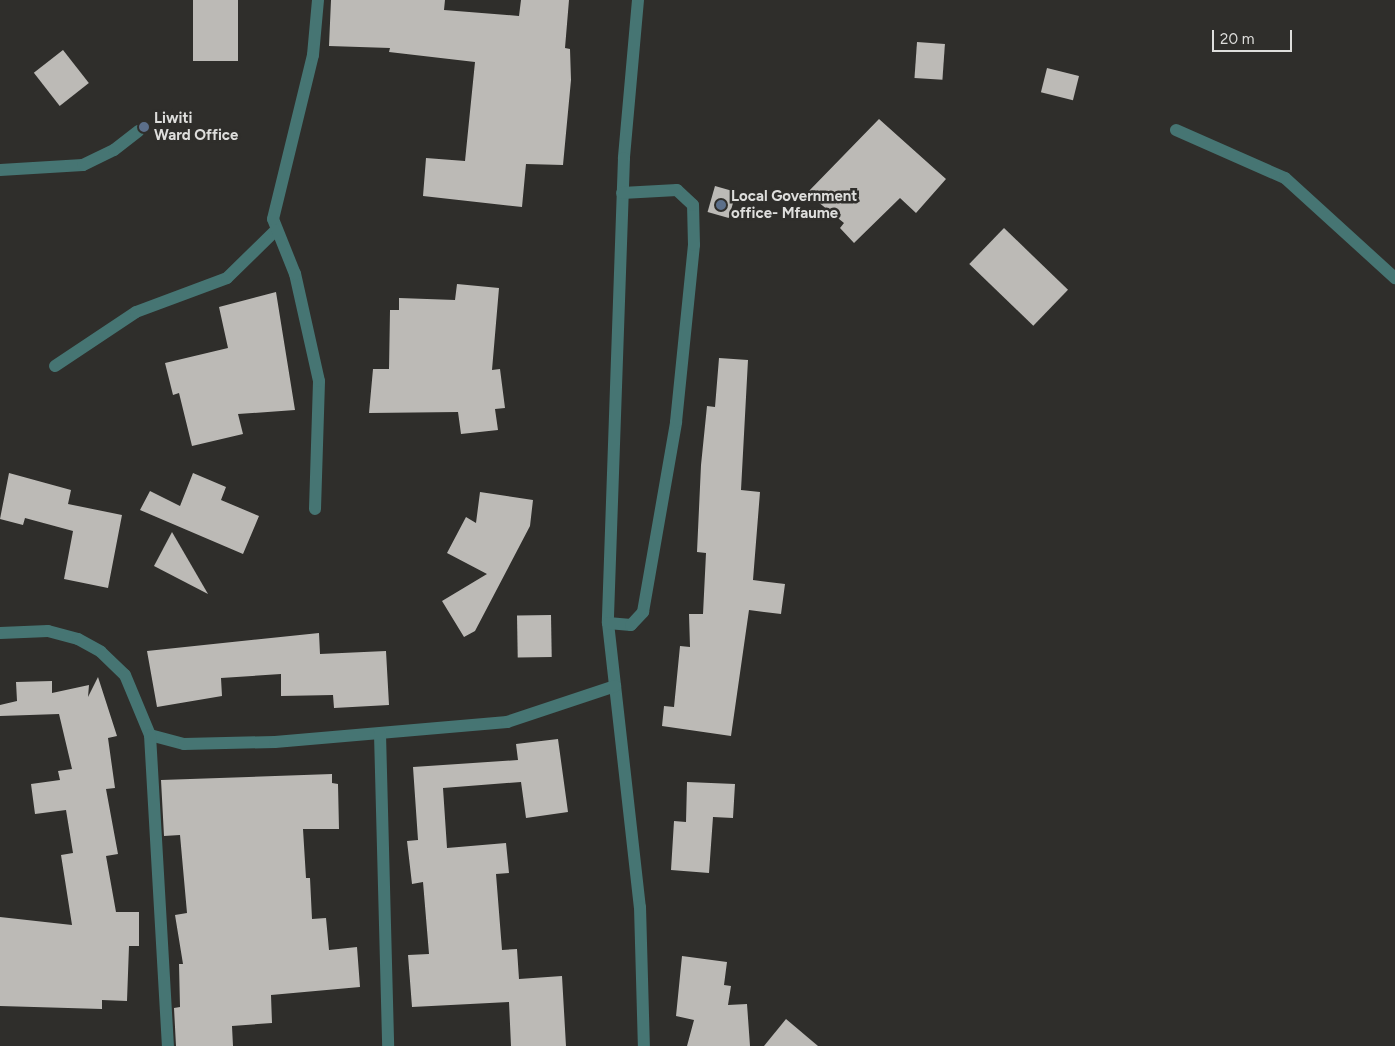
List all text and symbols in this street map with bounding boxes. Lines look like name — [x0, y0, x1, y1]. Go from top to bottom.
scale bar — [1215, 20, 1295, 52]
text: 20 m — [1220, 30, 1254, 48]
place label: Liwiti Ward Office — [154, 109, 238, 144]
marker: Liwiti Ward Office — [138, 121, 150, 133]
place label: Local Government office- Mfaume — [731, 187, 857, 222]
marker: Local Government office- Mfaume — [715, 199, 727, 211]

